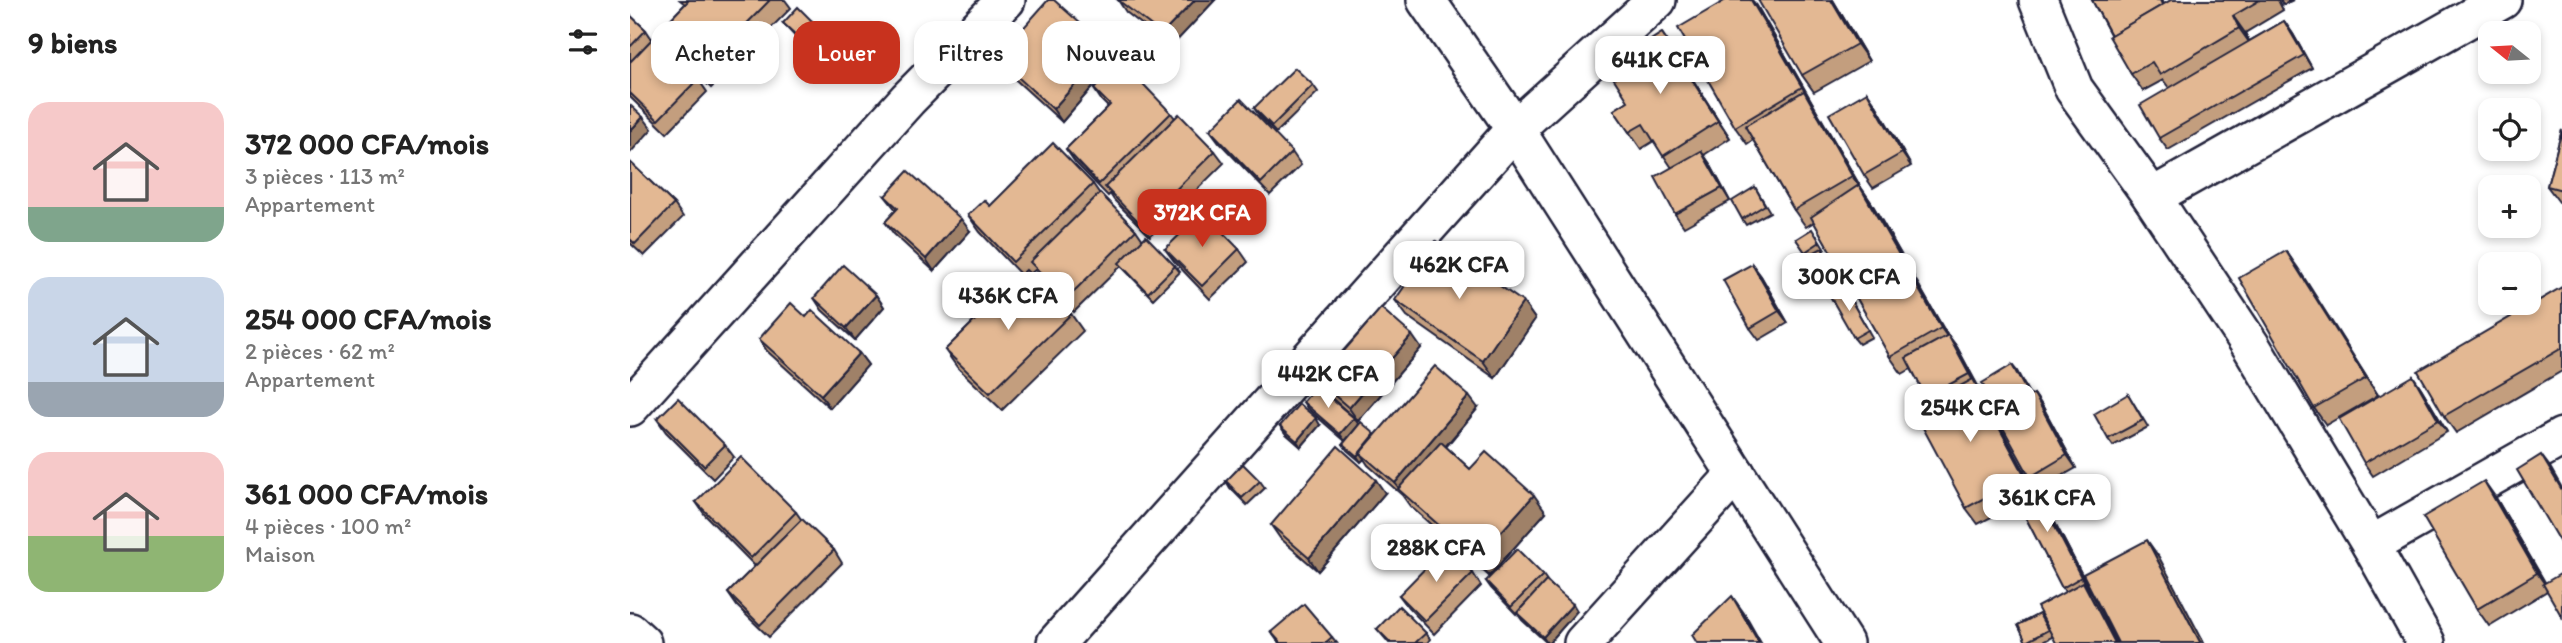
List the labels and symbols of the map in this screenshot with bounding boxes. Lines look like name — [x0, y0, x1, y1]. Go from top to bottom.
north arrow — [2478, 21, 2541, 84]
pin: 641K CFA — [1588, 36, 1732, 96]
pin: 372K CFA — [1130, 190, 1274, 249]
pin: 462K CFA — [1387, 242, 1531, 301]
pin: 300K CFA — [1777, 254, 1921, 313]
pin: 436K CFA — [936, 272, 1080, 332]
pin: 442K CFA — [1256, 350, 1400, 410]
pin: 254K CFA — [1898, 384, 2042, 444]
pin: 361K CFA — [1975, 475, 2119, 534]
pin: 288K CFA — [1364, 524, 1508, 584]

